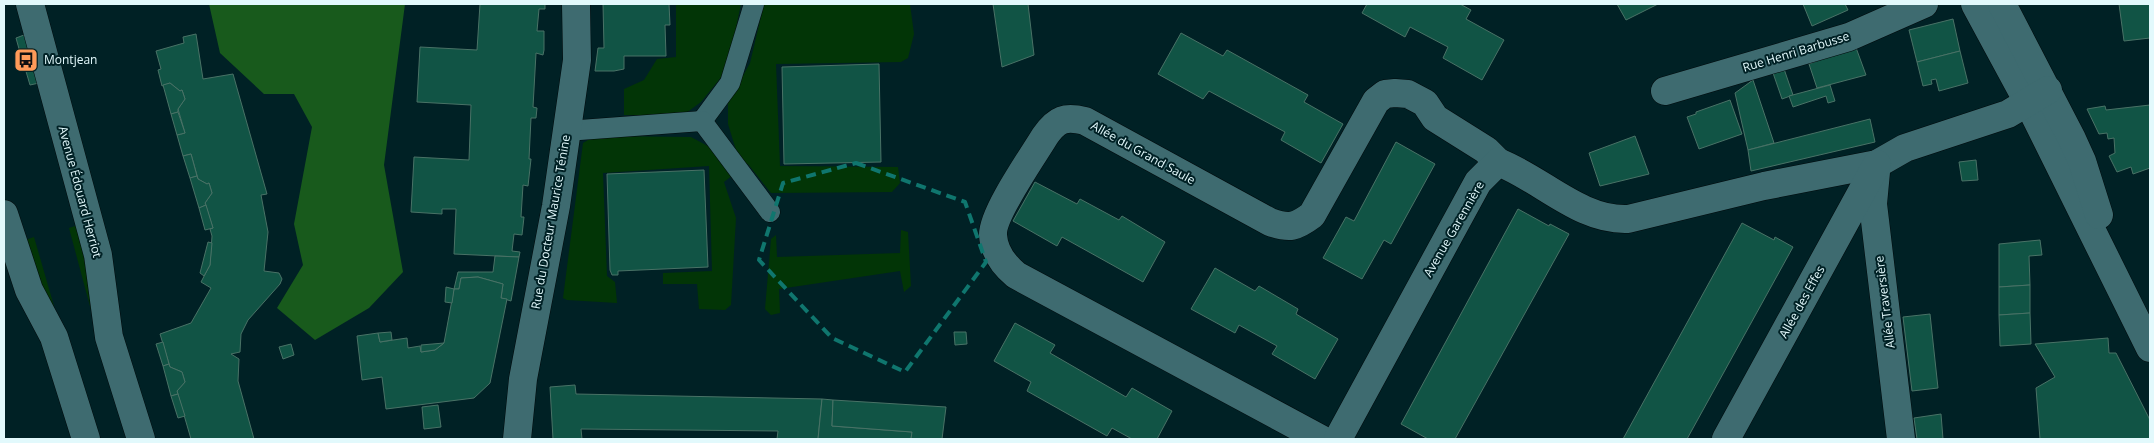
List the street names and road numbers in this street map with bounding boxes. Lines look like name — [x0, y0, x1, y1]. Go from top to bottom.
street label: Rue Henri Barbusse — [1740, 27, 1852, 76]
street label: Allée du Grand Saule — [1088, 117, 1199, 188]
street label: Avenue Édouard Herriot — [55, 124, 106, 259]
street label: Rue du Docteur Maurice Ténine — [527, 133, 574, 310]
street label: Avenue Garennière — [1419, 177, 1488, 280]
street label: Allée Traversière — [1870, 255, 1899, 349]
street label: Allée des Effes — [1775, 262, 1829, 341]

